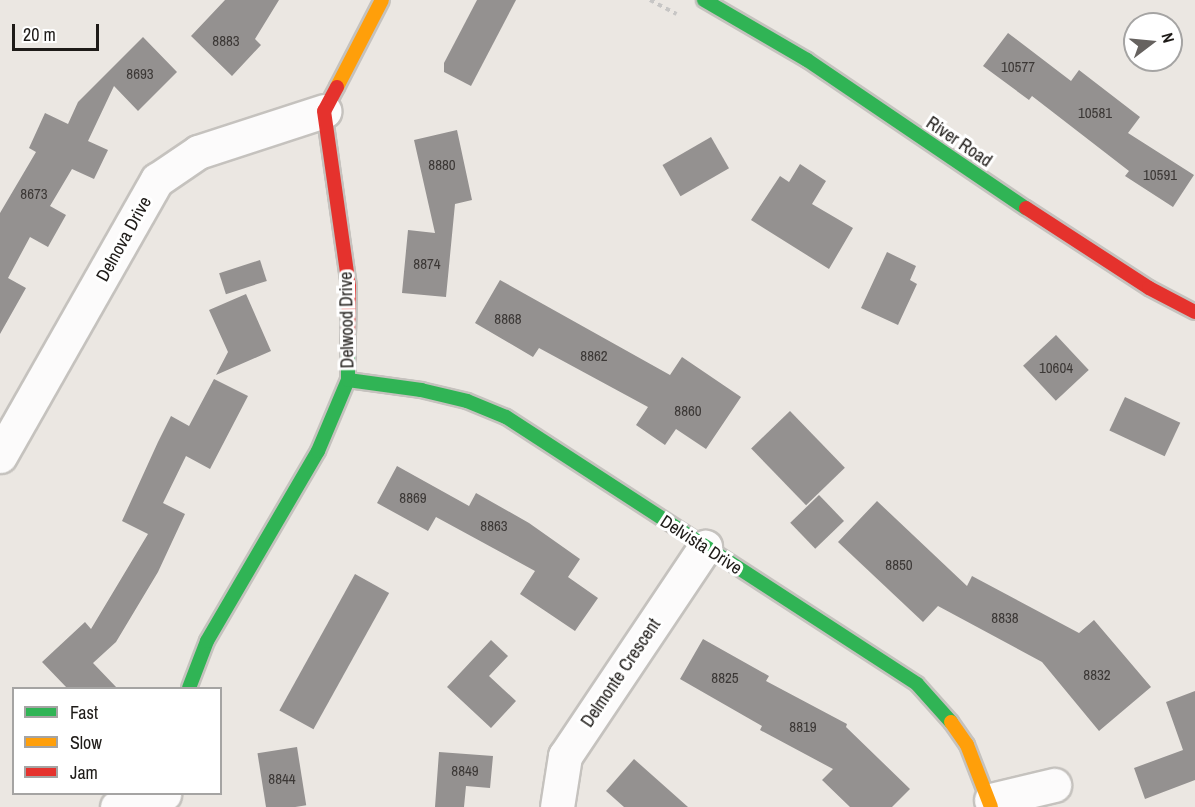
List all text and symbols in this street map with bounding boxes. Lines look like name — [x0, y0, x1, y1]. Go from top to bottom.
scale bar — [15, 12, 102, 50]
north arrow — [1123, 12, 1183, 72]
text: 20 m — [23, 22, 56, 47]
text: N — [1156, 30, 1180, 45]
house number: 8883 — [212, 32, 240, 50]
house number: 10577 — [1001, 58, 1035, 76]
house number: 8693 — [126, 65, 154, 83]
house number: 10581 — [1078, 104, 1112, 122]
street label: River Road — [922, 112, 996, 172]
house number: 8880 — [428, 156, 456, 174]
house number: 10591 — [1143, 166, 1177, 184]
house number: 8673 — [20, 185, 48, 203]
street label: Delnova Drive — [92, 193, 156, 285]
house number: 8874 — [413, 255, 441, 273]
street label: Delwood Drive — [335, 271, 359, 369]
house number: 8868 — [494, 310, 522, 328]
house number: 8862 — [580, 347, 608, 365]
house number: 10604 — [1039, 359, 1073, 377]
house number: 8860 — [674, 402, 702, 420]
house number: 8869 — [399, 489, 427, 507]
street label: Delvista Drive — [656, 511, 746, 579]
house number: 8863 — [480, 517, 508, 535]
house number: 8850 — [885, 556, 913, 574]
house number: 8838 — [991, 609, 1019, 627]
street label: Delmonte Crescent — [577, 615, 665, 731]
house number: 8832 — [1083, 666, 1111, 684]
house number: 8825 — [711, 669, 739, 687]
legend — [12, 687, 222, 795]
text: Fast — [70, 700, 98, 725]
house number: 8819 — [789, 718, 817, 736]
text: Slow — [70, 730, 102, 755]
text: Jam — [70, 760, 98, 785]
house number: 8849 — [451, 762, 479, 780]
house number: 8844 — [268, 770, 296, 788]

